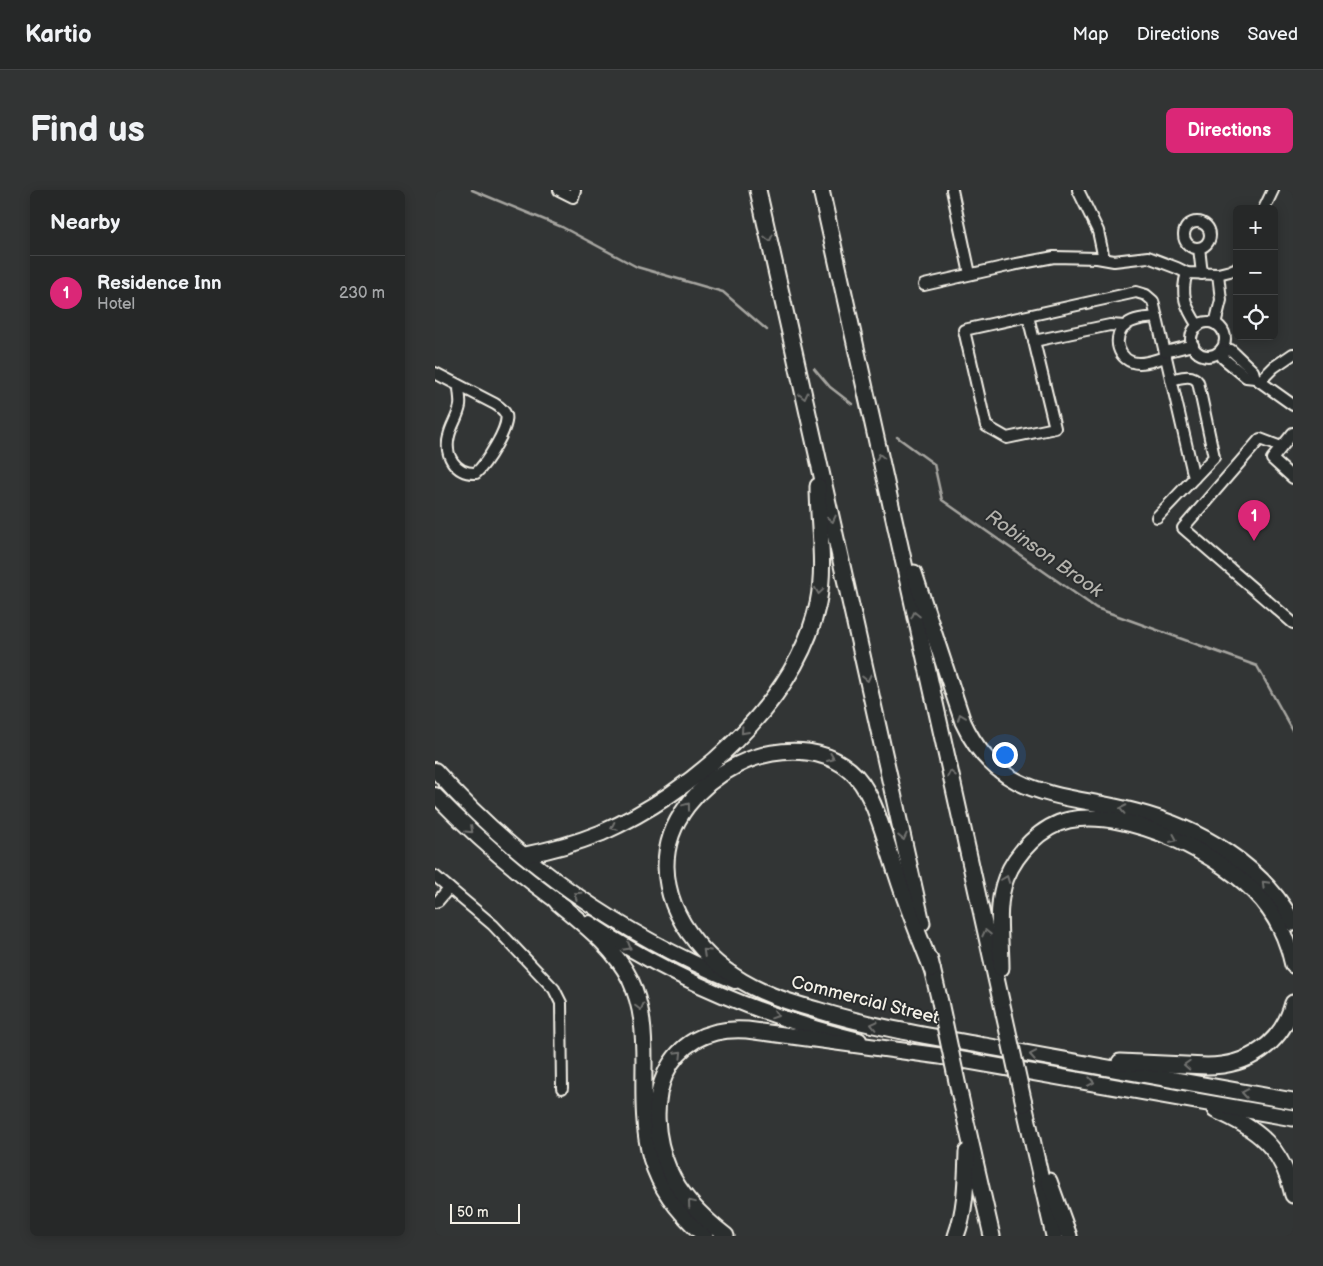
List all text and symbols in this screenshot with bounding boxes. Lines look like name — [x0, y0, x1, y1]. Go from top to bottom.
text: Kartio — [25, 20, 92, 49]
text: Map — [1073, 24, 1109, 45]
text: Directions — [1137, 24, 1219, 45]
text: Saved — [1247, 24, 1298, 45]
button: Directions — [1166, 108, 1293, 153]
text: Find us — [30, 109, 145, 152]
map controls — [1233, 205, 1278, 340]
button: + — [1233, 205, 1278, 250]
text: Nearby — [50, 210, 120, 235]
one-way arrow — [763, 233, 774, 242]
button: − — [1233, 250, 1278, 295]
text: Residence Inn — [97, 272, 222, 295]
text: 1 — [63, 284, 69, 303]
text: 230 m — [339, 284, 385, 303]
text: Hotel — [97, 295, 135, 314]
button: locate — [1233, 295, 1278, 340]
one-way arrow — [798, 392, 809, 401]
one-way arrow — [875, 452, 886, 461]
pin: 1 — [1238, 500, 1270, 541]
water label: Robinson Brook — [981, 505, 1107, 603]
one-way arrow — [826, 515, 837, 524]
one-way arrow — [815, 586, 825, 595]
one-way arrow — [910, 611, 921, 620]
one-way arrow — [861, 674, 872, 682]
one-way arrow — [957, 713, 967, 722]
one-way arrow — [741, 726, 750, 735]
your location — [992, 742, 1018, 768]
one-way arrow — [826, 752, 835, 763]
one-way arrow — [946, 770, 957, 778]
one-way arrow — [682, 803, 690, 812]
one-way arrow — [1119, 804, 1128, 815]
one-way arrow — [610, 821, 619, 831]
one-way arrow — [464, 824, 473, 833]
one-way arrow — [897, 832, 908, 841]
one-way arrow — [1169, 833, 1178, 844]
one-way arrow — [1000, 876, 1010, 884]
one-way arrow — [1262, 881, 1271, 890]
one-way arrow — [574, 892, 583, 901]
one-way arrow — [981, 928, 992, 937]
one-way arrow — [622, 941, 631, 951]
one-way arrow — [702, 949, 711, 958]
street label: Commercial Street — [789, 971, 942, 1029]
one-way arrow — [634, 1002, 644, 1010]
one-way arrow — [770, 1009, 779, 1019]
one-way arrow — [869, 1020, 878, 1031]
one-way arrow — [1029, 1050, 1038, 1060]
one-way arrow — [673, 1051, 682, 1060]
one-way arrow — [1183, 1060, 1191, 1071]
one-way arrow — [1087, 1077, 1096, 1087]
one-way arrow — [1241, 1088, 1249, 1098]
one-way arrow — [687, 1199, 696, 1208]
scale bar — [450, 1201, 520, 1224]
text: 50 m — [457, 1204, 489, 1221]

